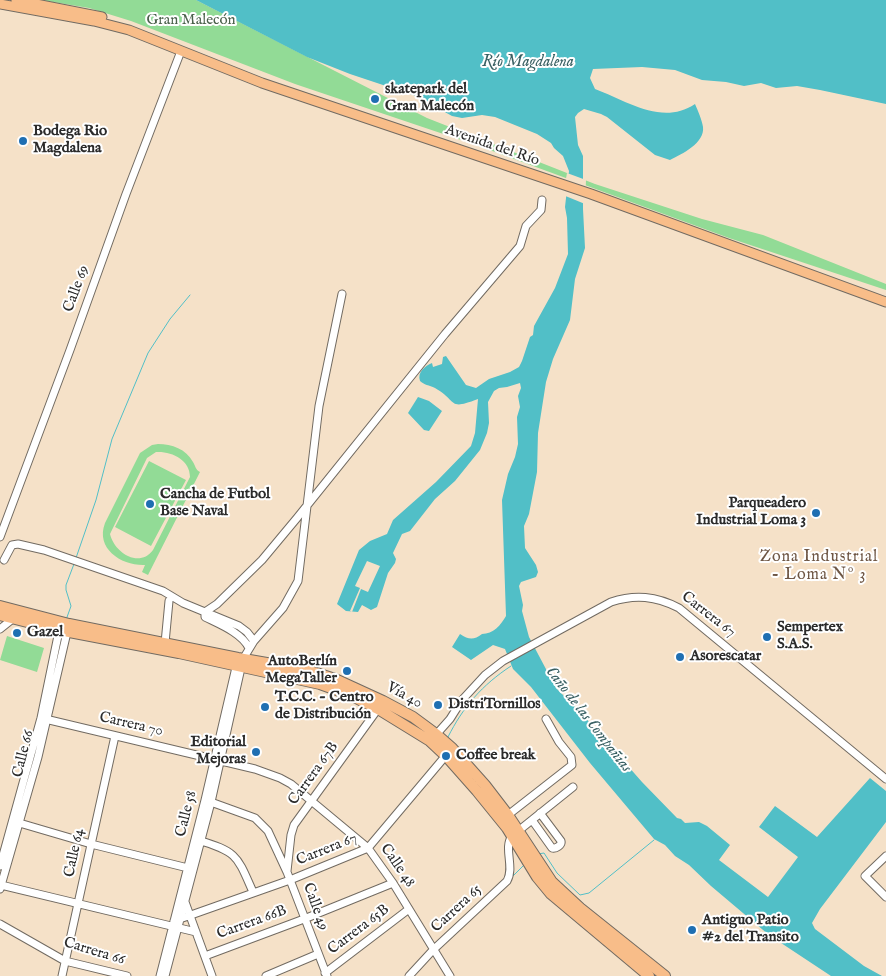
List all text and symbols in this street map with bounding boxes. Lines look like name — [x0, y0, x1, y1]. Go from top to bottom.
park label: Gran Malecón — [146, 12, 236, 30]
water label: Río Magdalena — [482, 53, 574, 73]
place label: skatepark del Gran Malecón — [385, 81, 474, 116]
marker: skatepark del Gran Malecón — [369, 93, 381, 105]
street label: Avenida del Río — [442, 121, 542, 171]
place label: Bodega Rio Magdalena — [33, 123, 107, 158]
marker: Bodega Rio Magdalena — [17, 135, 29, 147]
street label: Calle 69 — [60, 263, 94, 315]
place label: Cancha de Futbol Base Naval — [160, 486, 270, 521]
place label: Parqueadero Industrial Loma 3 — [696, 495, 806, 530]
marker: Cancha de Futbol Base Naval — [144, 498, 156, 510]
marker: Parqueadero Industrial Loma 3 — [810, 507, 822, 519]
district label: Zona Industrial - Loma Nº 3 — [758, 548, 880, 586]
street label: Carrera 67 — [677, 588, 739, 642]
place label: Sempertex S.A.S. — [777, 619, 843, 654]
place label: Gazel — [27, 624, 63, 642]
marker: Gazel — [11, 627, 23, 639]
marker: Sempertex S.A.S. — [761, 631, 773, 643]
place label: Asorescatar — [690, 648, 761, 666]
marker: Asorescatar — [674, 651, 686, 663]
place label: AutoBerlín MegaTaller — [265, 653, 337, 688]
water label: Caño de las Compañias — [541, 663, 635, 777]
marker: AutoBerlín MegaTaller — [341, 665, 353, 677]
street label: Vía 40 — [383, 679, 425, 713]
place label: T.C.C. - Centro de Distribución — [275, 689, 373, 724]
place label: DistriTornillos — [448, 696, 541, 714]
marker: DistriTornillos — [432, 699, 444, 711]
marker: T.C.C. - Centro de Distribución — [259, 701, 271, 713]
street label: Carrera 70 — [97, 709, 165, 741]
street label: Calle 66 — [9, 728, 39, 780]
place label: Editorial Mejoras — [190, 734, 246, 769]
street label: Carrera 67B — [285, 739, 343, 809]
marker: Editorial Mejoras — [250, 746, 262, 758]
place label: Coffee break — [456, 747, 536, 765]
marker: Coffee break — [440, 750, 452, 762]
street label: Calle 58 — [173, 789, 201, 839]
street label: Calle 64 — [61, 827, 89, 879]
street label: Carrera 67 — [294, 830, 360, 870]
street label: Calle 48 — [376, 841, 418, 891]
street label: Calle 49 — [298, 881, 332, 933]
street label: Carrera 65 — [428, 881, 486, 937]
street label: Carrera 65B — [325, 901, 393, 959]
street label: Carrera 66B — [215, 902, 289, 944]
place label: Antiguo Patio #2 del Transito — [702, 912, 799, 947]
marker: Antiguo Patio #2 del Transito — [686, 924, 698, 936]
street label: Carrera 66 — [61, 934, 127, 970]

